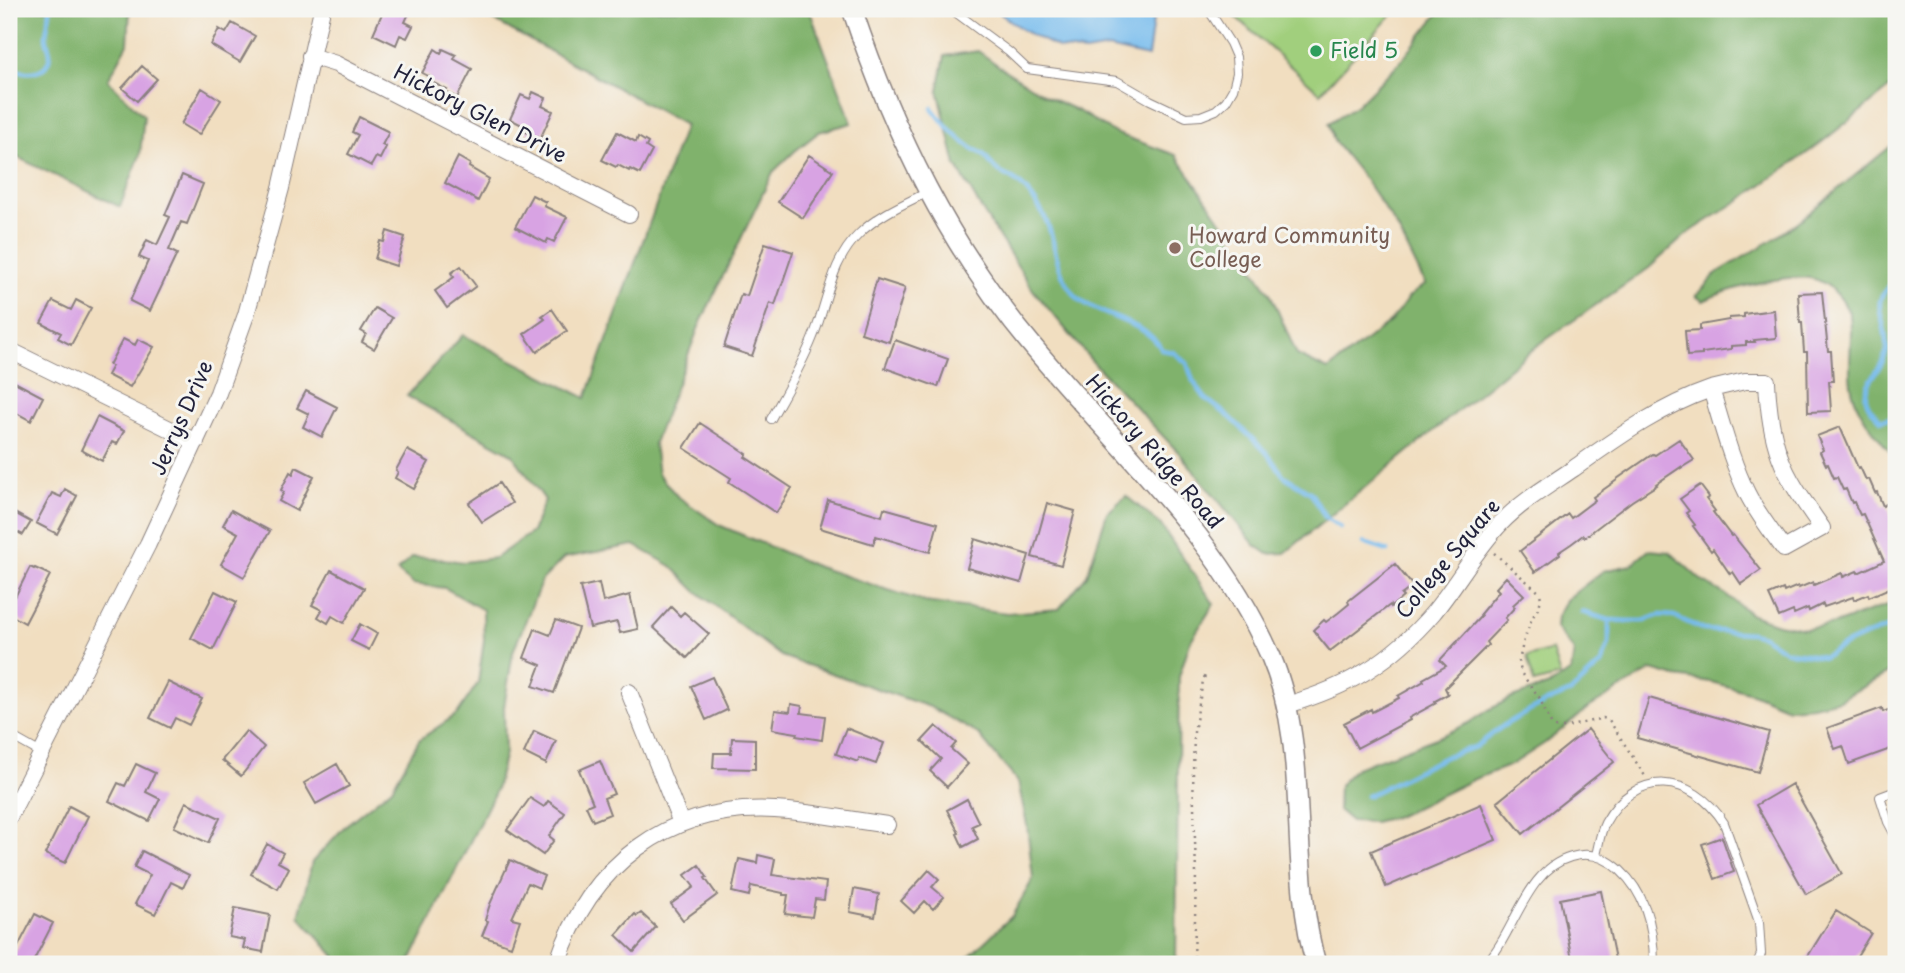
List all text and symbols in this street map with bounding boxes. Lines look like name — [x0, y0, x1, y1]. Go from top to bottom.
place label: Field 5 — [1330, 33, 1398, 65]
marker: Field 5 — [1308, 43, 1324, 59]
street label: Hickory Glen Drive — [389, 55, 573, 170]
place label: Howard Community College — [1189, 218, 1390, 274]
marker: Howard Community College — [1167, 240, 1183, 256]
street label: Jerrys Drive — [141, 355, 220, 480]
street label: Hickory Ridge Road — [1079, 366, 1232, 535]
street label: College Square — [1387, 491, 1506, 625]

